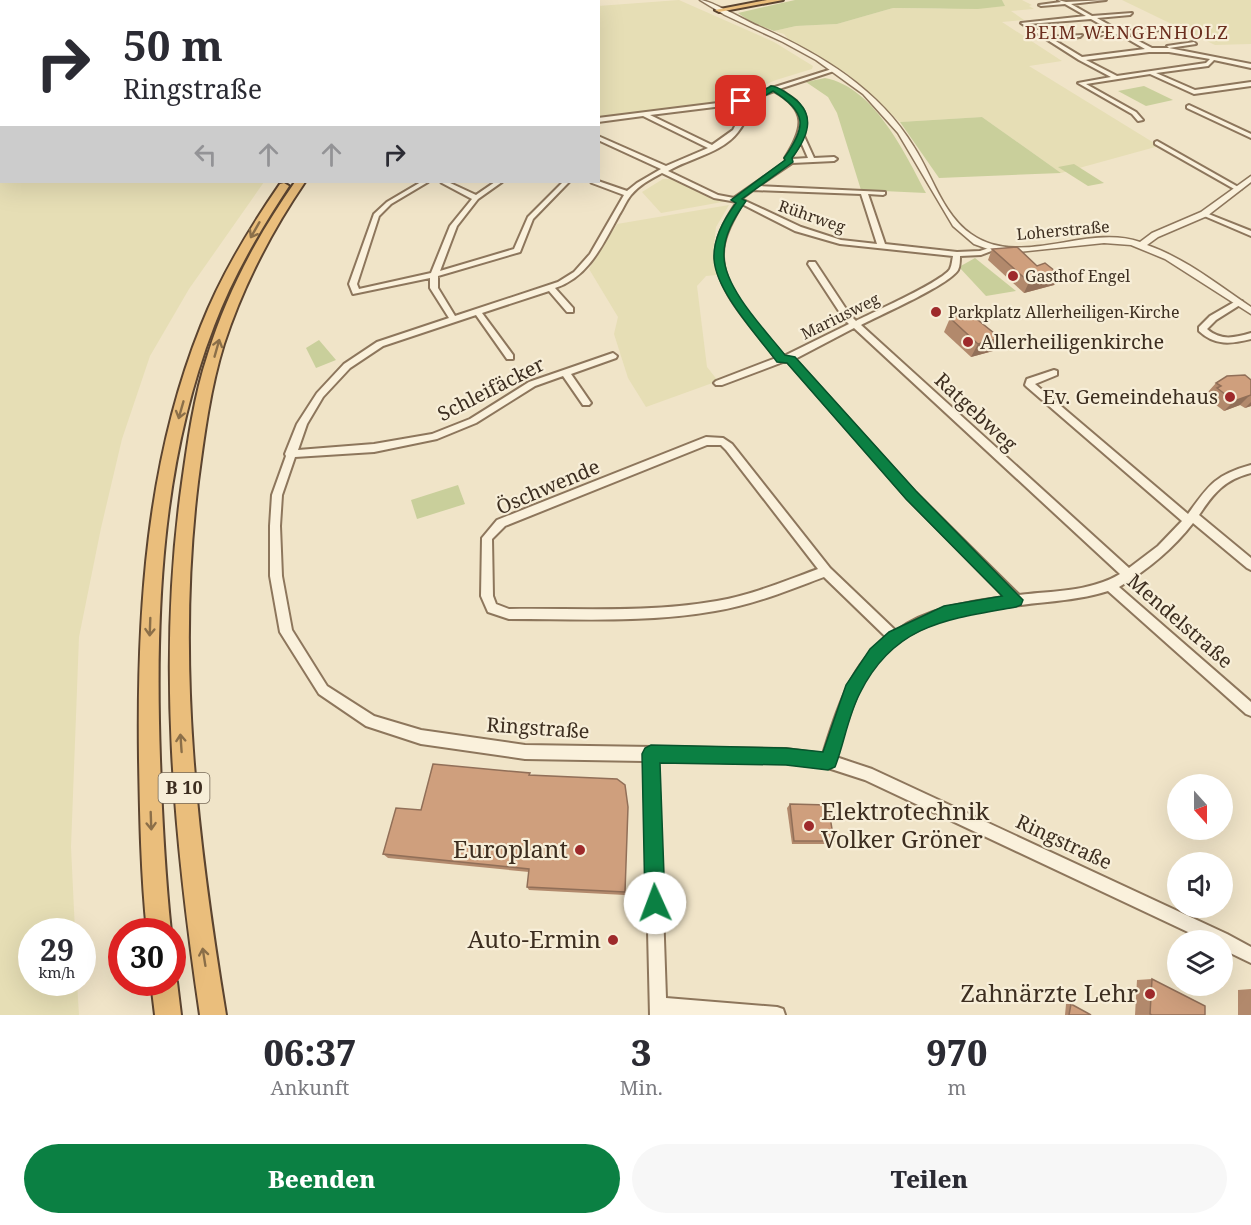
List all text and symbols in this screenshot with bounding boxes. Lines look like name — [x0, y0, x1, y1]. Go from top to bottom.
text: 50 m — [123, 16, 223, 73]
district label: BEIM WENGENHOLZ — [1025, 20, 1229, 44]
icon: right — [24, 24, 102, 102]
text: Ringstraße — [123, 70, 262, 107]
pin — [715, 75, 766, 126]
icon: arrive — [724, 84, 757, 117]
icon: left — [189, 138, 222, 171]
icon: ahead — [252, 138, 285, 171]
icon: ahead — [315, 138, 348, 171]
icon: right — [378, 138, 411, 171]
street label: Rührweg — [776, 194, 849, 238]
street label: Loherstraße — [1015, 215, 1111, 245]
one-way arrow — [249, 221, 261, 238]
place label: Gasthof Engel — [1025, 265, 1130, 287]
marker: Gasthof Engel — [1006, 269, 1020, 283]
street label: Mariusweg — [797, 287, 883, 345]
place label: Parkplatz Allerheiligen-Kirche — [948, 301, 1179, 323]
marker: Parkplatz Allerheiligen-Kirche — [929, 305, 943, 319]
place label: Allerheiligenkirche — [980, 328, 1164, 355]
marker: Allerheiligenkirche — [961, 335, 975, 349]
one-way arrow — [212, 339, 223, 358]
street label: Schleifäcker — [433, 350, 549, 427]
street label: Ratgebweg — [929, 366, 1024, 457]
place label: Ev. Gemeindehaus — [1043, 383, 1218, 410]
marker: Ev. Gemeindehaus — [1223, 390, 1237, 404]
one-way arrow — [175, 400, 186, 419]
street label: Öschwende — [492, 453, 604, 521]
street label: Mendelstraße — [1122, 567, 1239, 674]
one-way arrow — [145, 616, 156, 636]
street label: Ringstraße — [486, 710, 590, 745]
one-way arrow — [176, 733, 187, 753]
road number: B 10 — [158, 773, 210, 803]
north arrow — [1167, 774, 1233, 840]
map controls — [1167, 774, 1233, 996]
place label: Elektrotechnik Volker Gröner — [821, 794, 990, 855]
street label: Ringstraße — [1012, 808, 1117, 876]
one-way arrow — [146, 811, 157, 831]
marker: Elektrotechnik Volker Gröner — [802, 819, 816, 833]
place label: Europlant — [453, 832, 568, 865]
marker: Europlant — [573, 843, 587, 857]
button: sound — [1167, 852, 1233, 918]
position arrow — [623, 871, 687, 935]
speed limit sign: 30 — [108, 918, 186, 996]
place label: Auto-Ermin — [467, 922, 601, 955]
text: 29 — [40, 929, 74, 970]
button: layers — [1167, 930, 1233, 996]
marker: Auto-Ermin — [606, 933, 620, 947]
one-way arrow — [198, 948, 209, 968]
text: km/h — [39, 962, 75, 982]
place label: Zahnärzte Lehr — [961, 976, 1138, 1009]
marker: Zahnärzte Lehr — [1143, 987, 1157, 1001]
text: 06:37 — [263, 1028, 356, 1077]
text: 3 — [631, 1028, 652, 1077]
text: 970 — [926, 1028, 988, 1077]
text: Ankunft — [271, 1074, 349, 1101]
text: Min. — [620, 1074, 663, 1101]
text: m — [947, 1074, 966, 1101]
button: Beenden — [24, 1144, 620, 1213]
button: Teilen — [632, 1144, 1227, 1213]

